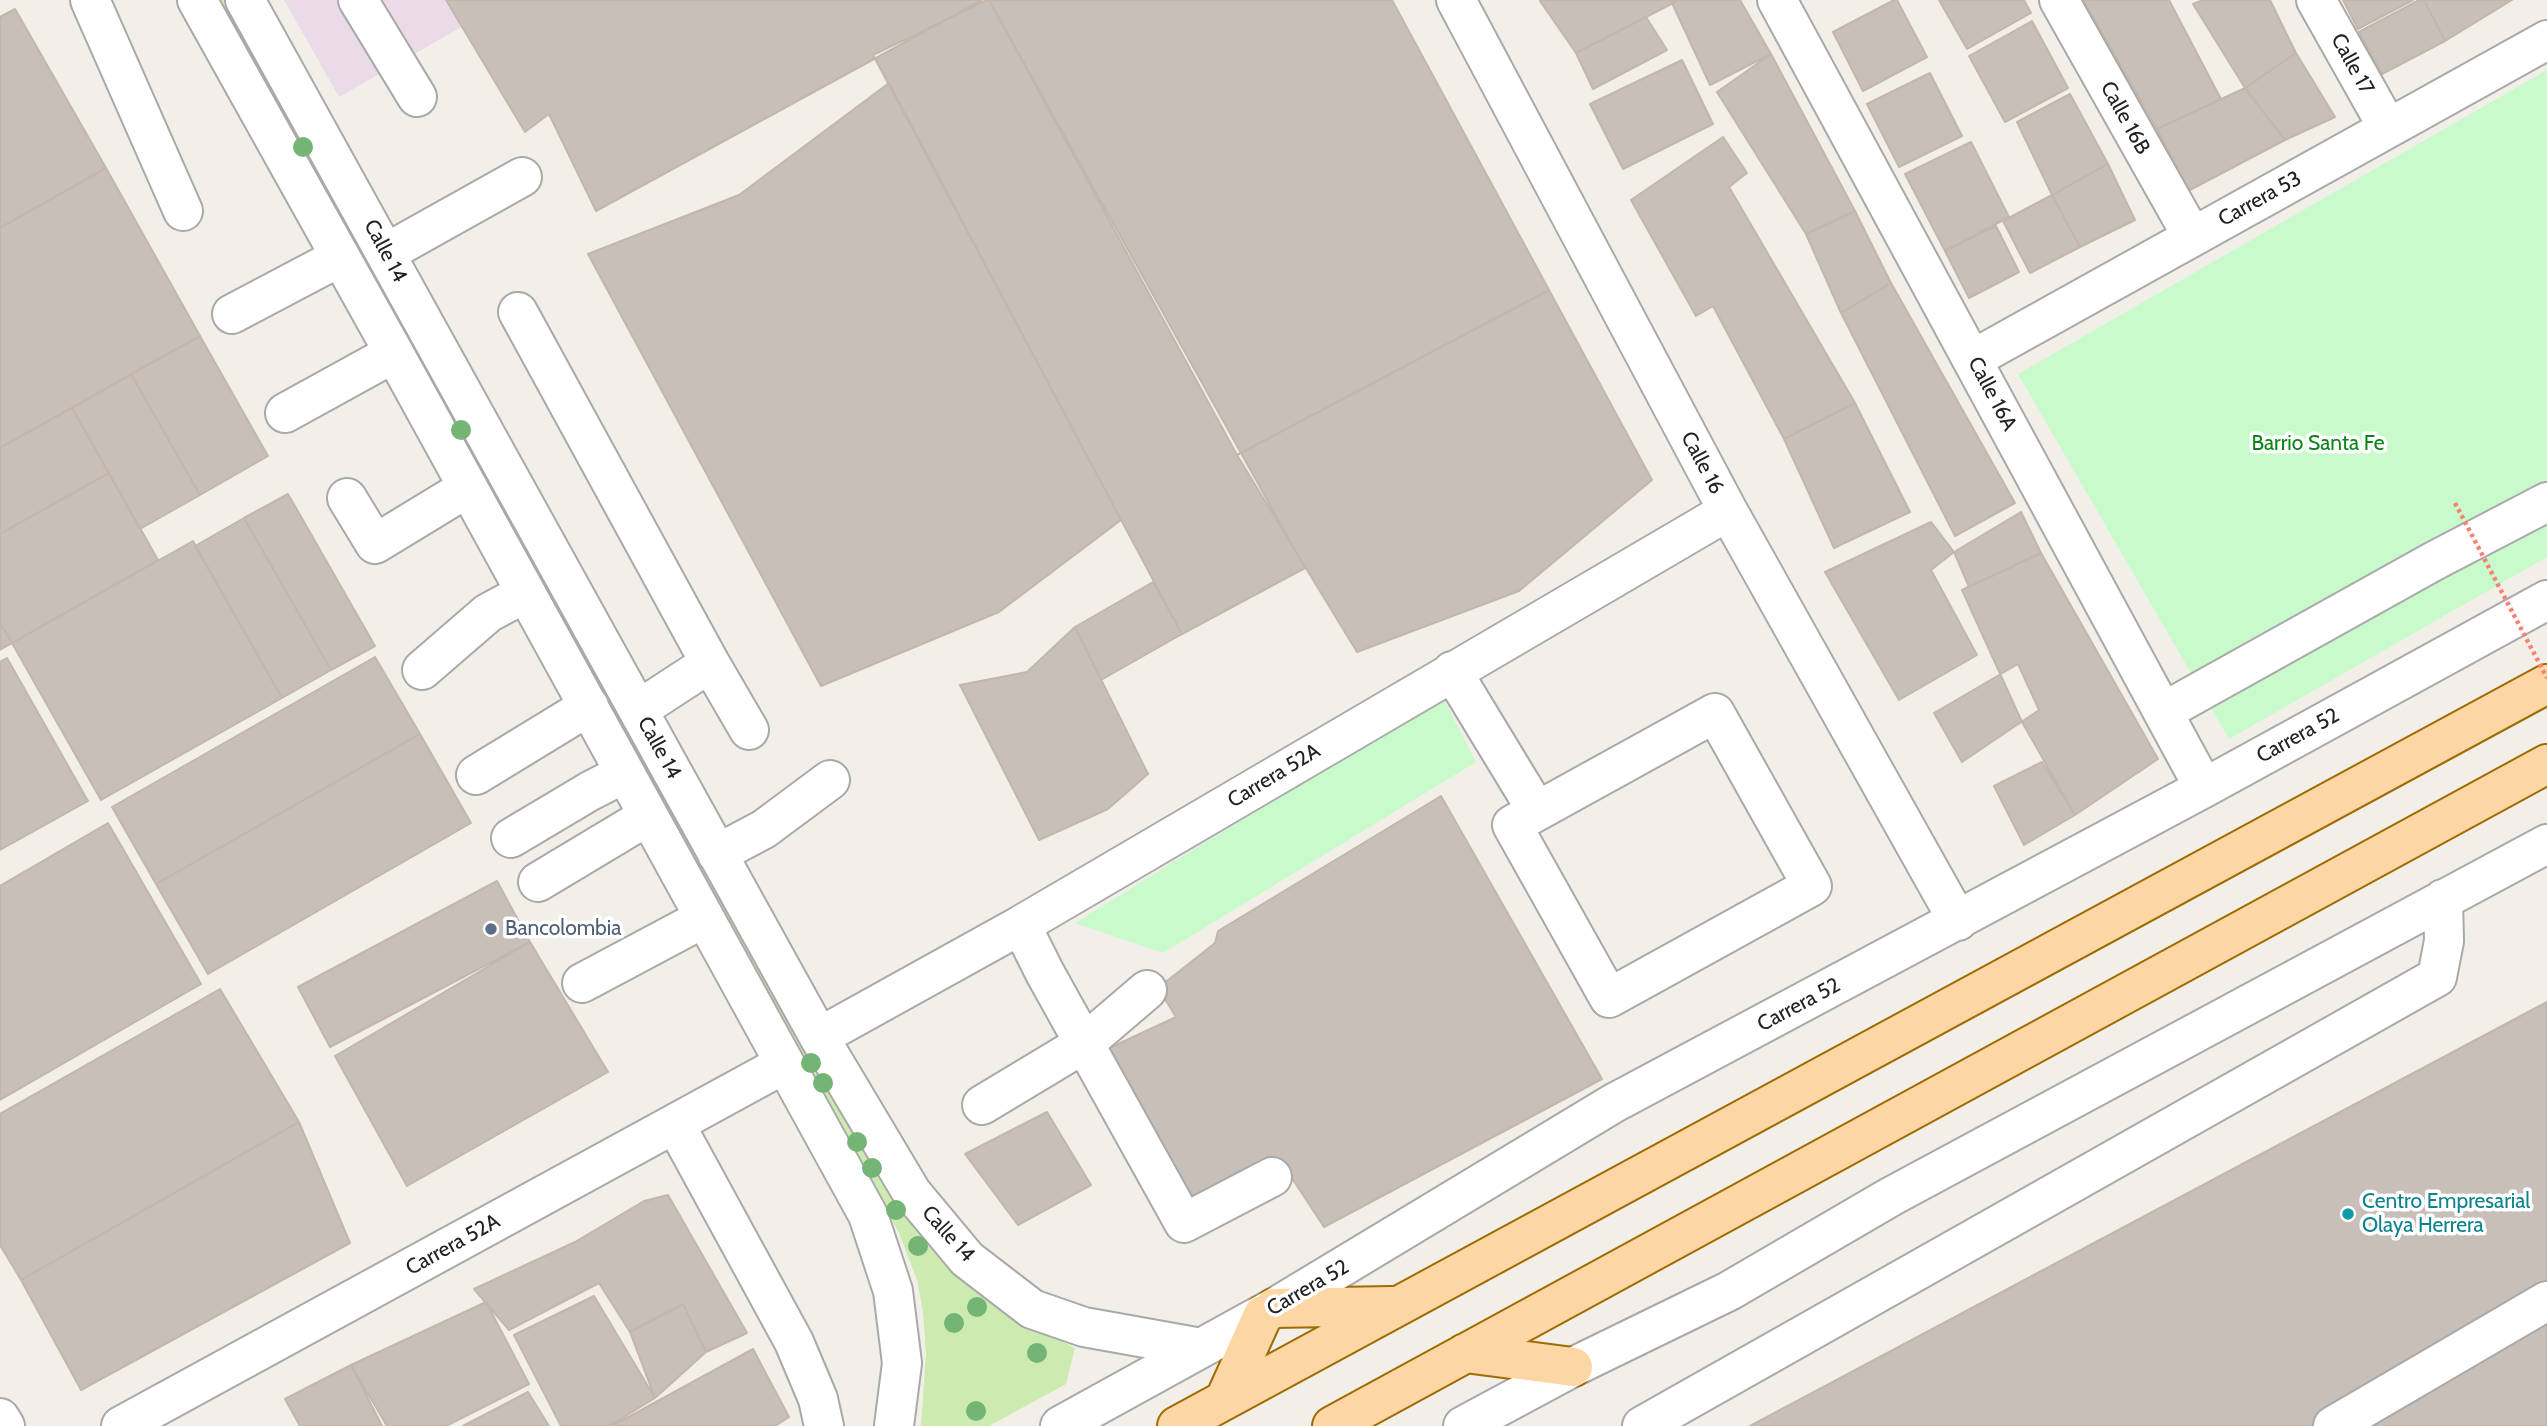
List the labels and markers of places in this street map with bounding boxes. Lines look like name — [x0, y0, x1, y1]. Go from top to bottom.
place label: Bancolombia — [505, 916, 621, 942]
marker: Bancolombia — [483, 921, 499, 937]
place label: Centro Empresarial Olaya Herrera — [2362, 1189, 2530, 1239]
marker: Centro Empresarial Olaya Herrera — [2340, 1206, 2356, 1222]

